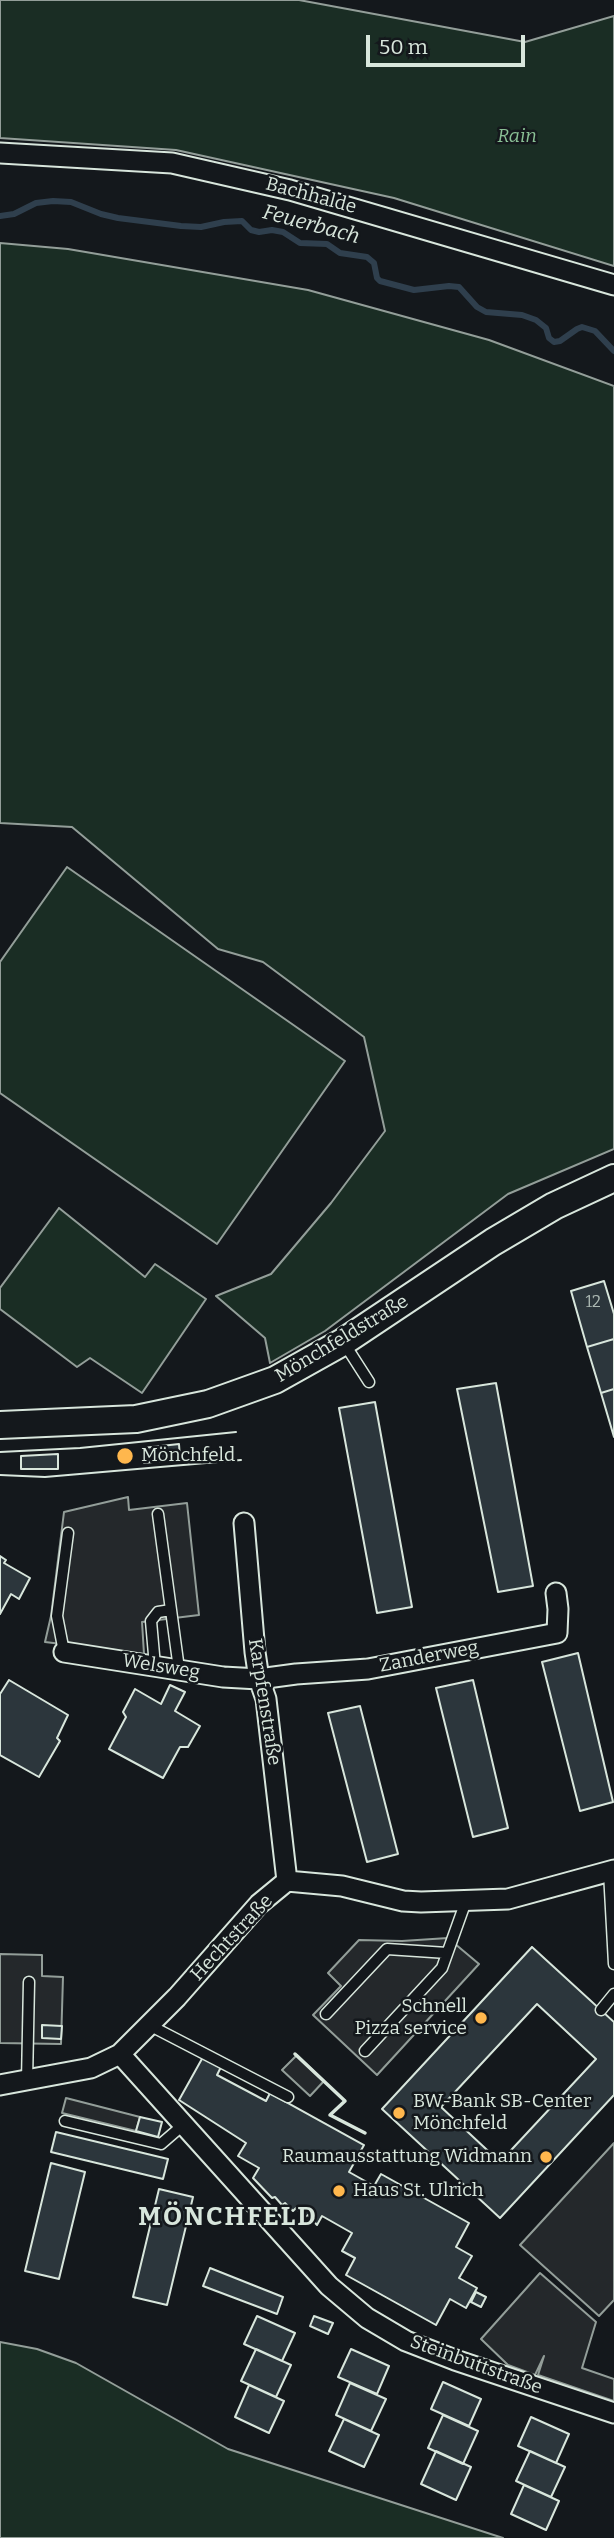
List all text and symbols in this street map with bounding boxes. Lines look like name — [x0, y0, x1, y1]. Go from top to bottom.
scale bar — [369, 21, 528, 65]
text: 50 m — [379, 34, 428, 60]
park label: Rain — [497, 126, 537, 148]
street label: Bachhalde — [263, 173, 359, 219]
water label: Feuerbach — [260, 200, 362, 250]
street label: Mönchfeldstraße — [271, 1290, 413, 1388]
house number: 12 — [585, 1293, 601, 1313]
place label: Mönchfeld — [141, 1445, 235, 1467]
marker: Mönchfeld — [115, 1446, 135, 1466]
street label: Zanderweg — [378, 1636, 480, 1678]
street label: Karpfenstraße — [243, 1637, 285, 1767]
street label: Welsweg — [120, 1650, 202, 1684]
street label: Hechtstraße — [186, 1890, 278, 1986]
place label: Schnell Pizza service — [354, 1996, 467, 2040]
marker: Schnell Pizza service — [473, 2010, 489, 2026]
place label: BW-Bank SB-Center Mönchfeld — [413, 2091, 591, 2135]
marker: BW-Bank SB-Center Mönchfeld — [391, 2105, 407, 2121]
place label: Raumausstattung Widmann — [282, 2146, 532, 2168]
marker: Raumausstattung Widmann — [538, 2149, 554, 2165]
place label: Haus St. Ulrich — [353, 2180, 483, 2202]
marker: Haus St. Ulrich — [331, 2183, 347, 2199]
district label: MÖNCHFELD — [139, 2202, 317, 2234]
street label: Steinbuttstraße — [407, 2331, 545, 2399]

